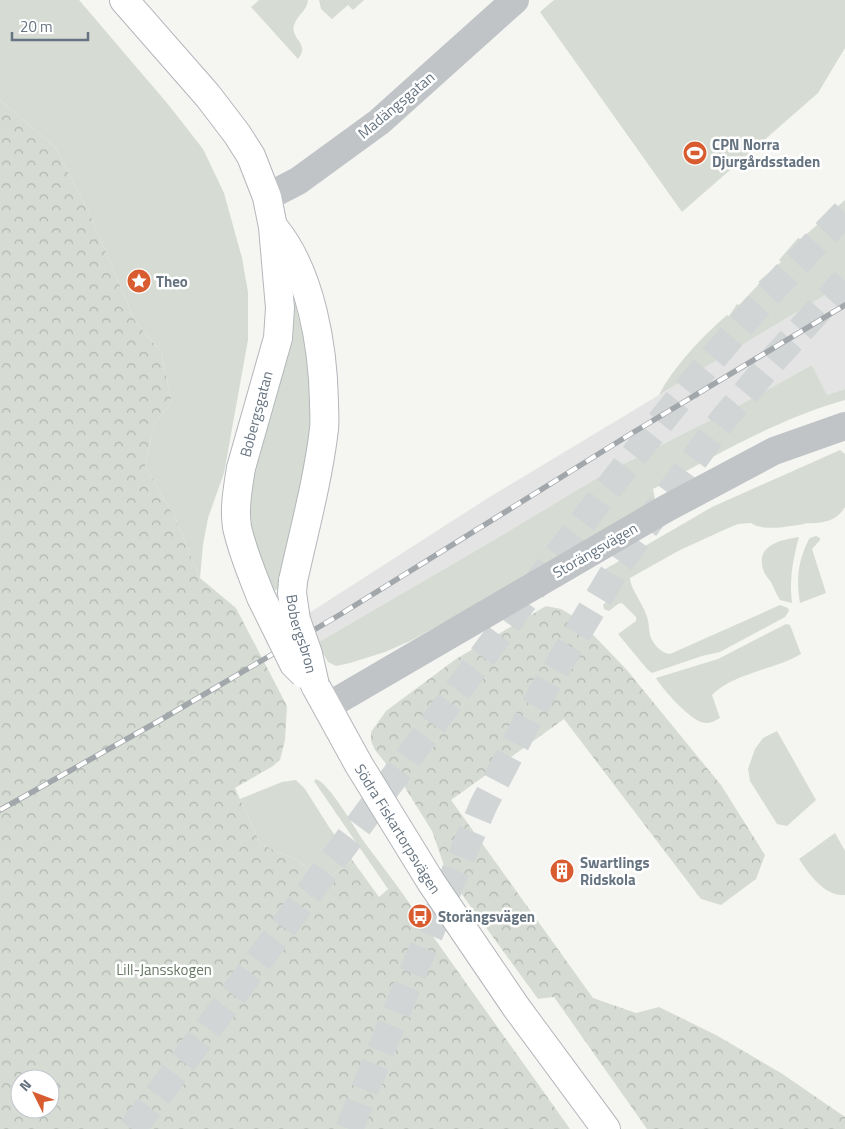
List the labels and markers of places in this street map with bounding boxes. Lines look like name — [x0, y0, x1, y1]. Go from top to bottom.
place label: CPN Norra Djurgårdsstaden — [712, 133, 820, 173]
sports icon: CPN Norra Djurgårdsstaden — [682, 140, 708, 166]
place icon: Theo — [126, 268, 152, 294]
place label: Theo — [156, 270, 188, 293]
place label: Swartlings Ridskola — [580, 851, 650, 891]
building icon: Swartlings Ridskola — [549, 858, 575, 884]
bus stop icon: Storängsvägen — [407, 903, 433, 929]
place label: Storängsvägen — [438, 905, 535, 928]

